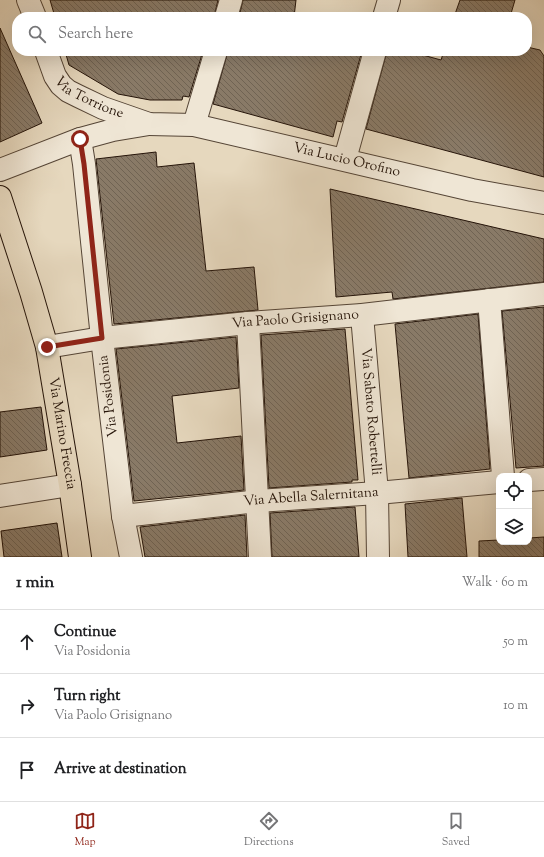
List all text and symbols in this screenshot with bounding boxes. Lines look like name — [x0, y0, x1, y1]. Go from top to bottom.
search box — [12, 12, 532, 56]
icon: search — [26, 23, 48, 45]
text: Search here — [58, 24, 133, 45]
street label: Via Torrione — [48, 73, 126, 124]
route start — [71, 130, 89, 148]
street label: Via Lucio Orofino — [291, 138, 403, 183]
street label: Via Paolo Grisignano — [231, 305, 360, 335]
route end — [38, 338, 56, 356]
street label: Via Sabato Robertelli — [355, 347, 385, 476]
street label: Via Posidonia — [94, 353, 124, 438]
street label: Via Marino Freccia — [42, 376, 81, 492]
map controls — [496, 473, 532, 545]
button: locate — [496, 473, 532, 509]
street label: Via Abella Salernitana — [243, 483, 380, 513]
button: layers — [496, 509, 532, 545]
text: 1 min — [16, 571, 54, 595]
text: Walk · 60 m — [462, 574, 528, 592]
text: Continue — [54, 622, 116, 643]
icon: ahead — [16, 631, 38, 653]
text: 50 m — [503, 633, 528, 651]
text: Via Posidonia — [54, 643, 131, 661]
text: Turn right — [54, 686, 120, 707]
icon: right — [16, 695, 38, 717]
text: 10 m — [503, 697, 528, 715]
text: Via Paolo Grisignano — [54, 707, 172, 725]
icon: arrive — [16, 759, 38, 781]
text: Arrive at destination — [54, 759, 187, 780]
tab: Map — [74, 810, 96, 850]
tab: Directions — [244, 810, 294, 850]
tab: Saved — [442, 810, 470, 850]

